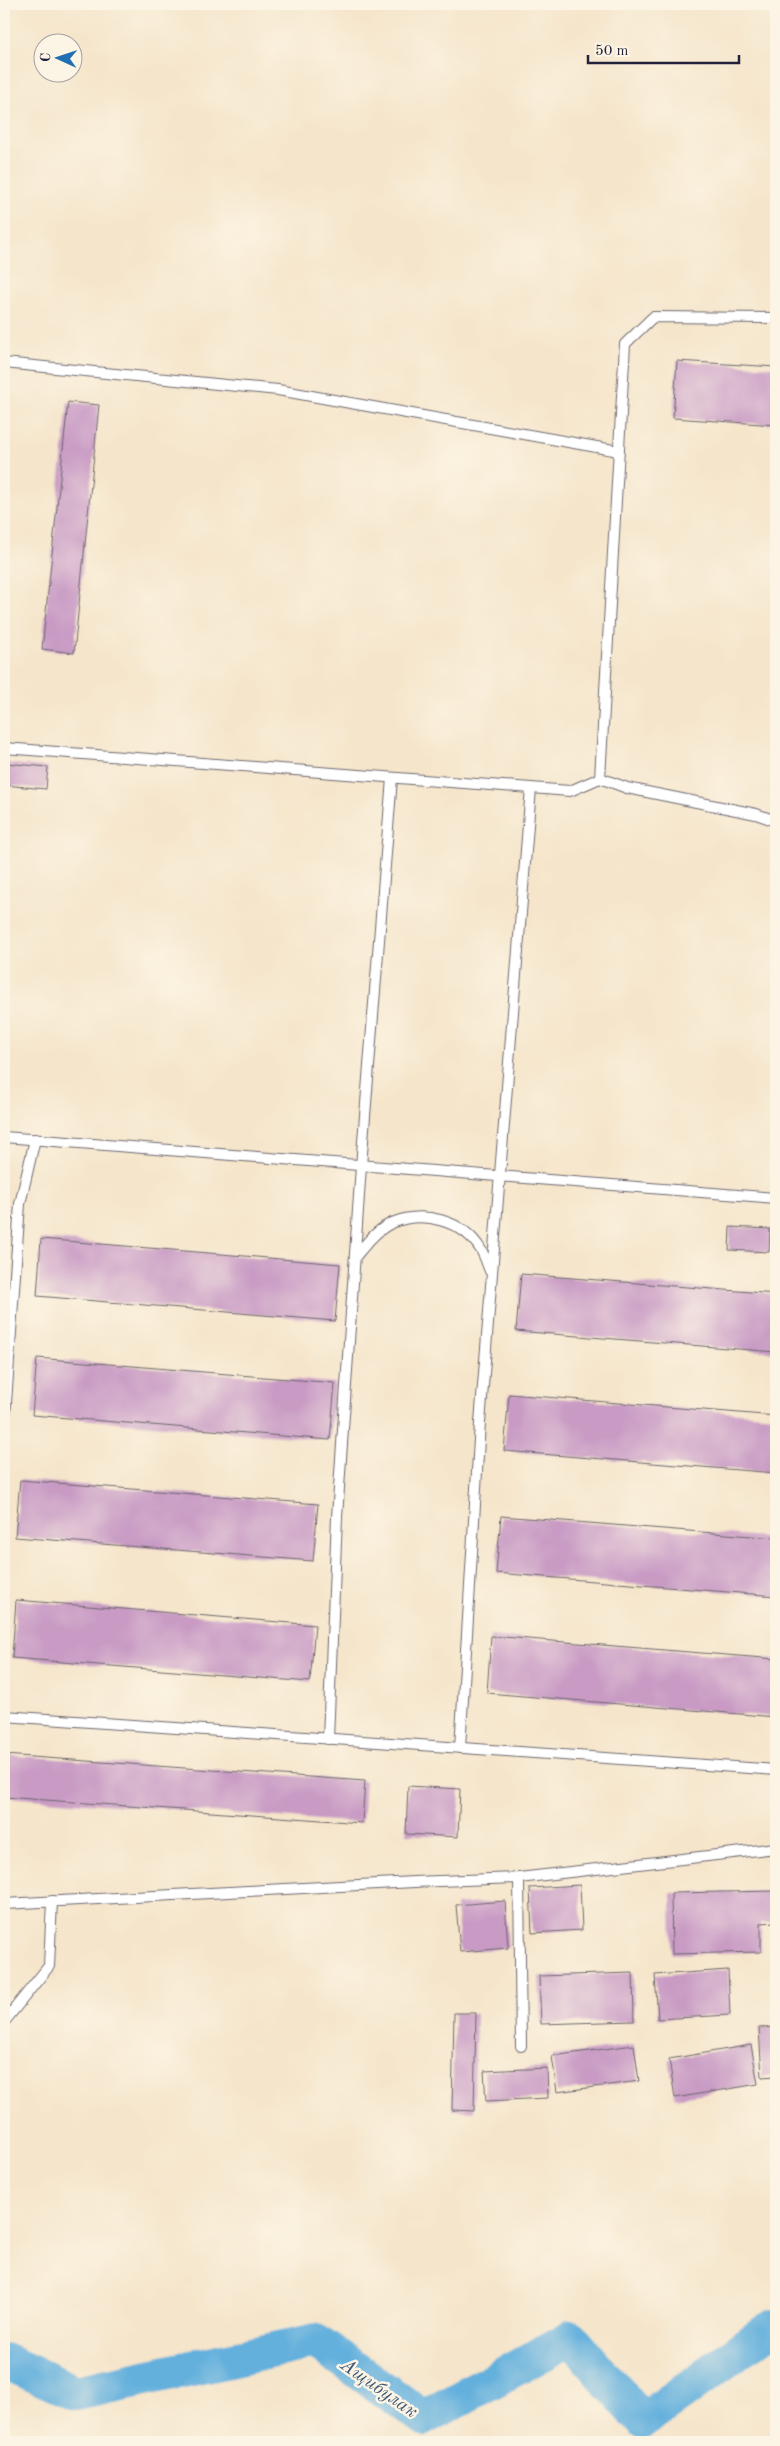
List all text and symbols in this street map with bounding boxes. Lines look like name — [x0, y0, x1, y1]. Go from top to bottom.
north arrow — [32, 32, 82, 82]
scale bar — [588, 32, 739, 64]
text: 50 m — [595, 44, 629, 59]
text: С — [39, 52, 53, 62]
water label: Ащибулак — [336, 2354, 421, 2422]

